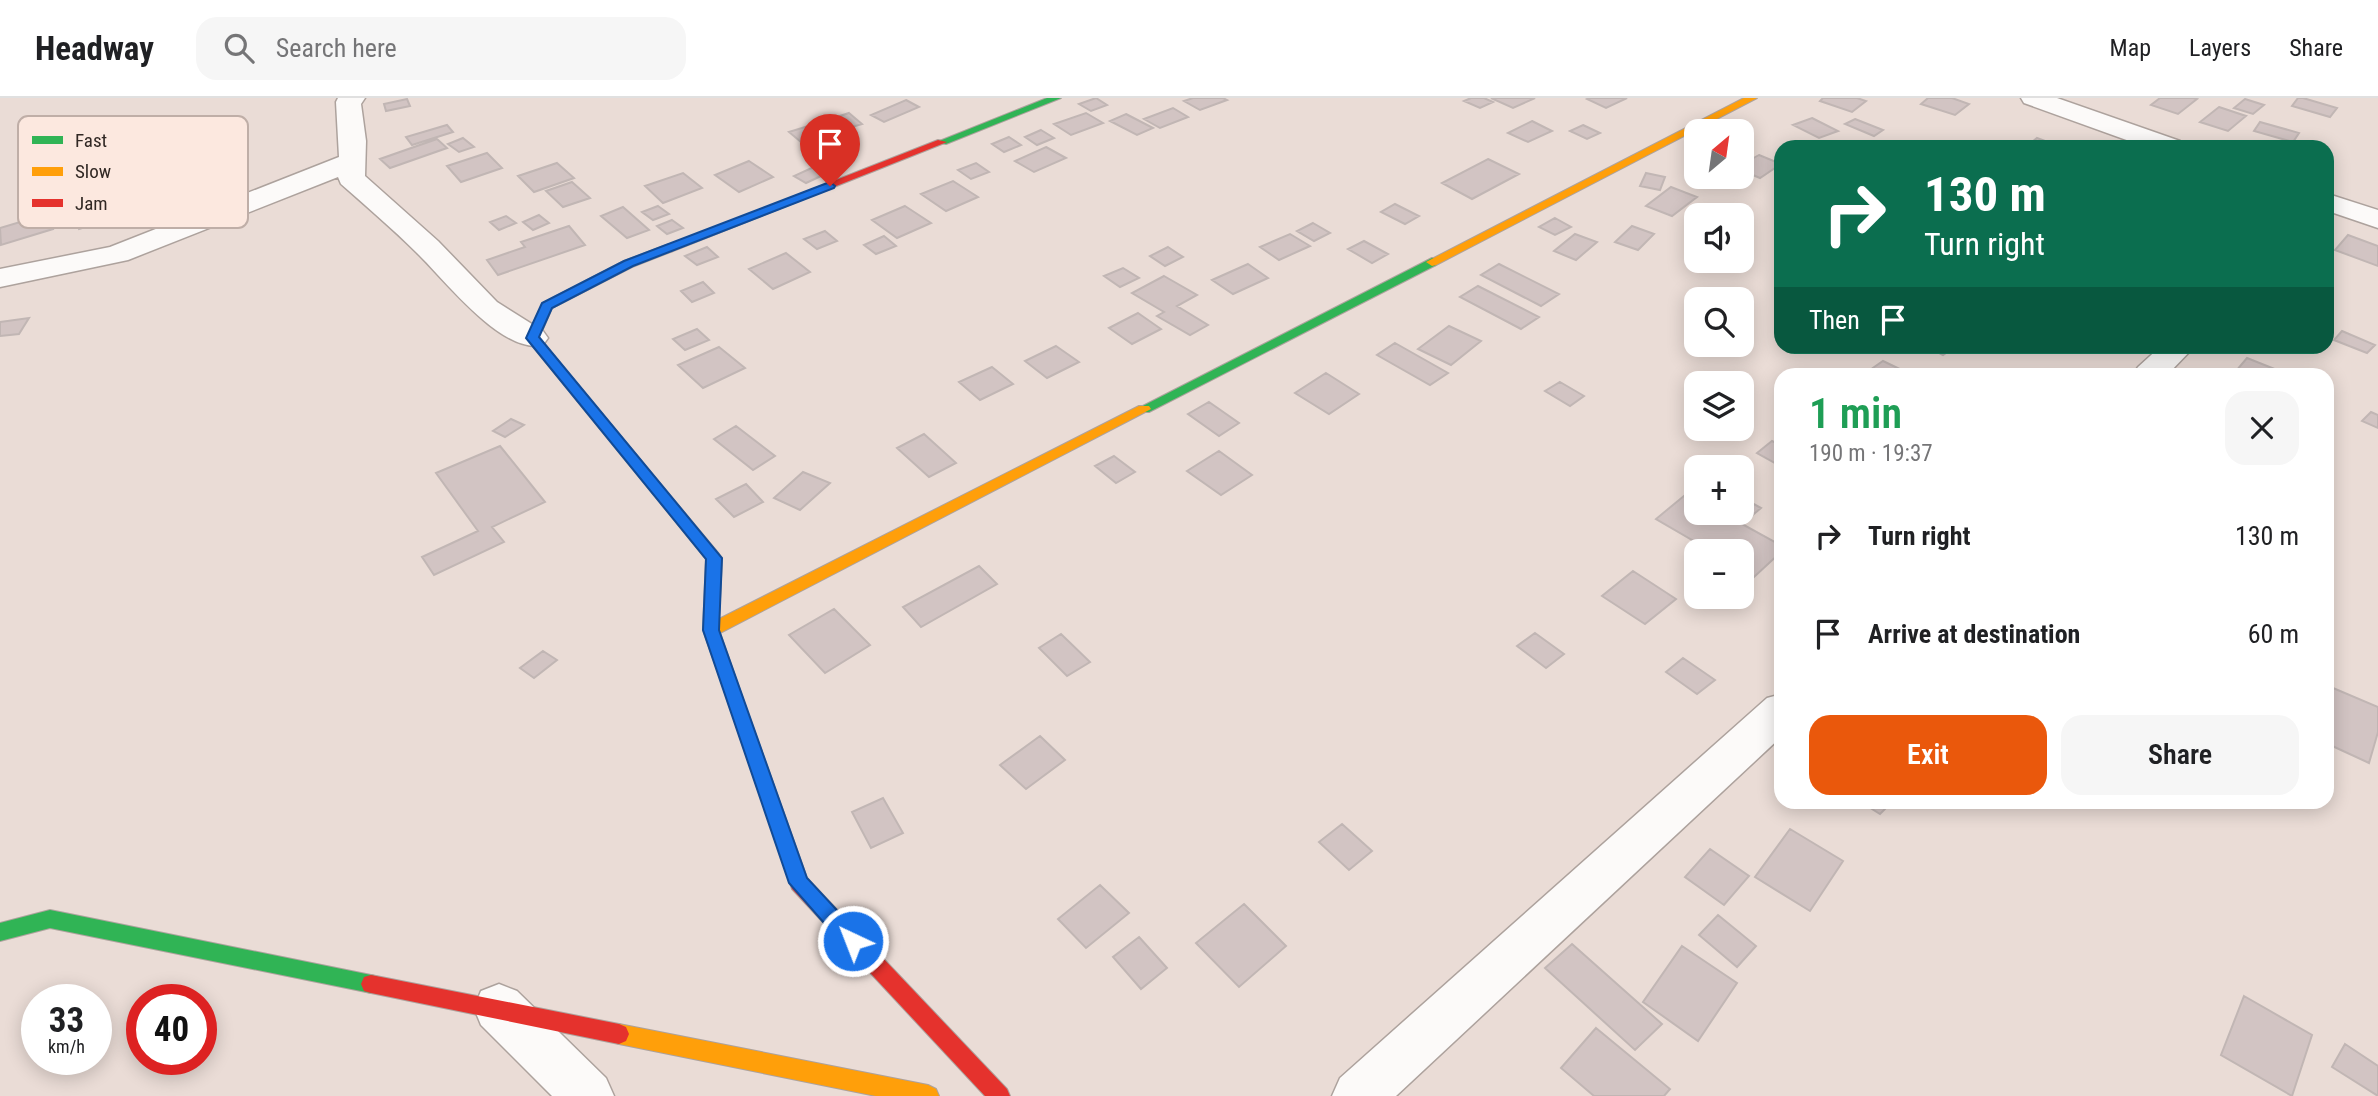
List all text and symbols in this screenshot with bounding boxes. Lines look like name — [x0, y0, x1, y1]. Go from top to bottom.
search box — [196, 17, 686, 80]
text: Headway — [35, 29, 154, 68]
icon: search — [220, 29, 258, 67]
text: Search here — [276, 33, 397, 63]
text: Map — [2110, 34, 2151, 62]
text: Layers — [2189, 34, 2251, 62]
text: Share — [2289, 34, 2343, 62]
pin — [800, 114, 860, 186]
legend — [18, 116, 248, 228]
north arrow — [1684, 119, 1754, 189]
map controls — [1684, 119, 1754, 609]
icon: arrive — [811, 125, 849, 163]
text: Fast — [75, 129, 107, 152]
text: Slow — [75, 160, 111, 183]
text: 130 m — [1924, 166, 2046, 223]
icon: right — [1809, 168, 1900, 259]
text: Jam — [75, 192, 108, 215]
button: sound — [1684, 203, 1754, 273]
text: Turn right — [1924, 225, 2045, 263]
button: search — [1684, 287, 1754, 357]
icon: arrive — [1874, 301, 1912, 339]
text: Then — [1809, 305, 1860, 335]
button: layers — [1684, 371, 1754, 441]
text: 1 min — [1809, 389, 1902, 438]
button: close — [2225, 391, 2299, 465]
text: 190 m · 19:37 — [1809, 440, 1933, 467]
button: + — [1684, 455, 1754, 525]
icon: right — [1809, 517, 1847, 555]
text: Turn right — [1868, 521, 1970, 551]
text: 130 m — [2235, 521, 2299, 551]
button: − — [1684, 539, 1754, 609]
icon: arrive — [1809, 615, 1847, 653]
text: Arrive at destination — [1868, 619, 2080, 649]
text: 60 m — [2248, 619, 2299, 649]
button: Exit — [1809, 715, 2047, 795]
button: Share — [2061, 715, 2299, 795]
position arrow — [816, 904, 890, 978]
speed limit sign: 40 — [126, 984, 217, 1075]
text: 33 — [49, 1000, 84, 1041]
text: km/h — [48, 1036, 85, 1057]

